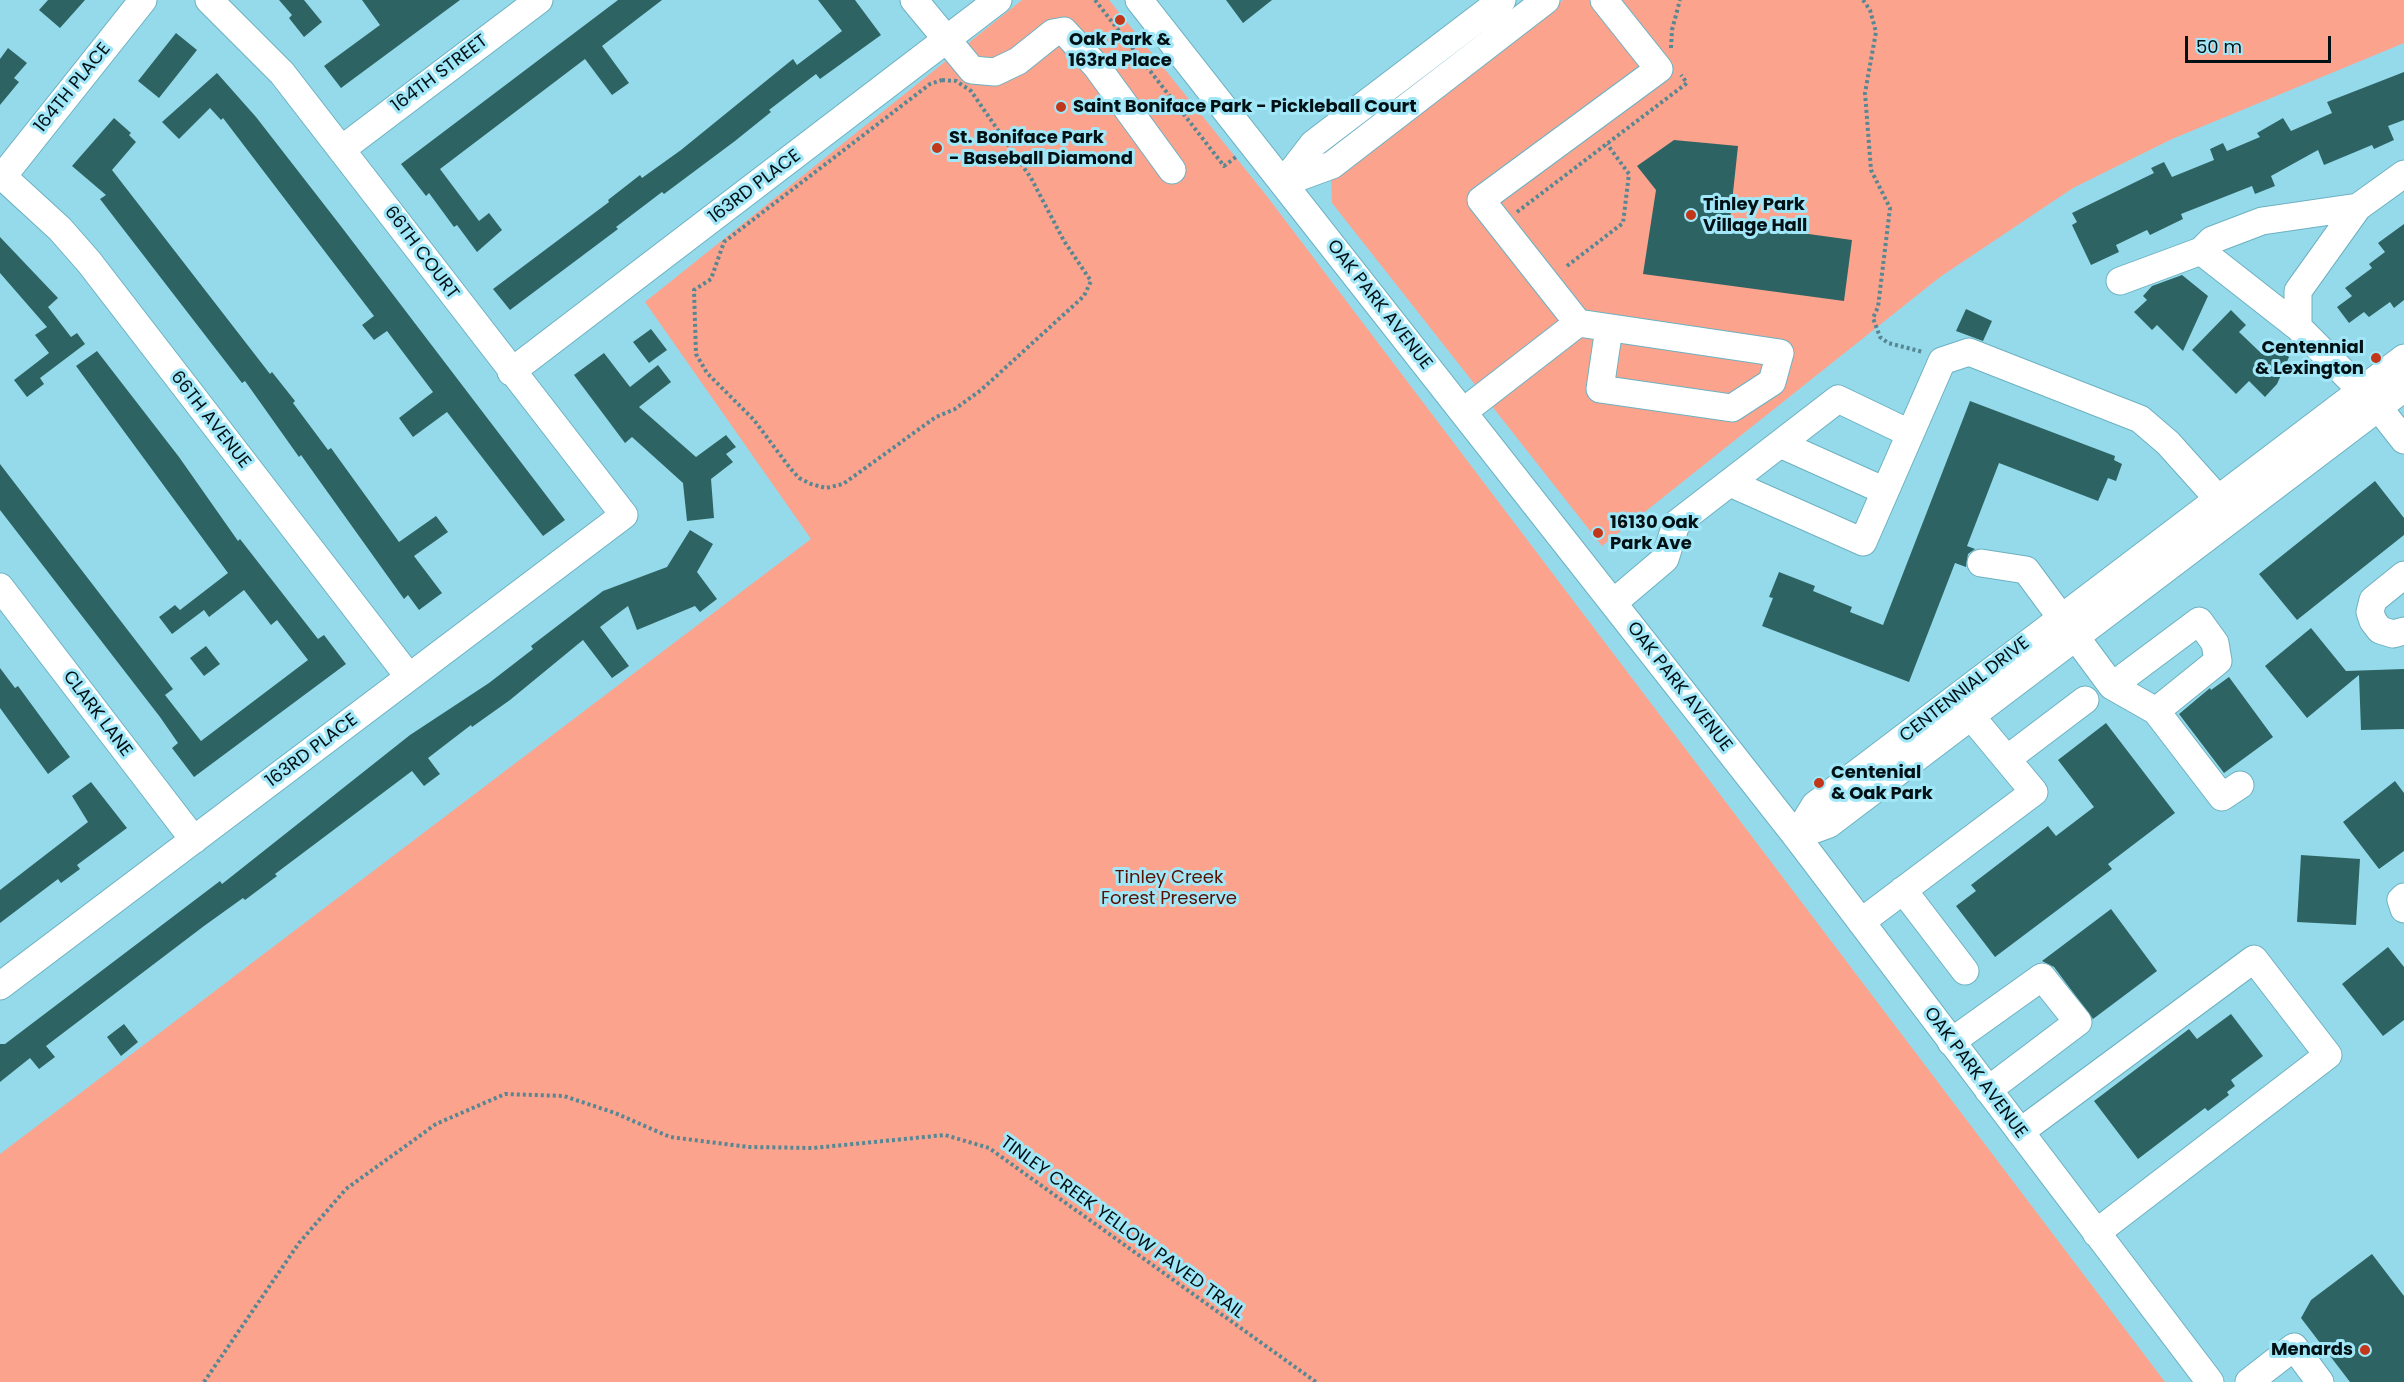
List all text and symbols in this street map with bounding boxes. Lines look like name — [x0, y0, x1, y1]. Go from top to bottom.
marker: Oak Park & 163rd Place — [1113, 13, 1127, 27]
scale bar — [2188, 24, 2334, 62]
place label: Oak Park & 163rd Place — [1068, 29, 1172, 72]
street label: 164TH STREET — [388, 31, 492, 117]
text: 50 m — [2196, 34, 2242, 59]
street label: 164TH PLACE — [30, 39, 116, 137]
place label: Saint Boniface Park - Pickleball Court — [1073, 96, 1417, 118]
marker: Saint Boniface Park - Pickleball Court — [1054, 100, 1068, 114]
place label: St. Boniface Park - Baseball Diamond — [949, 127, 1133, 170]
marker: St. Boniface Park - Baseball Diamond — [930, 141, 944, 155]
street label: 163RD PLACE — [705, 145, 805, 229]
place label: Tinley Park Village Hall — [1703, 194, 1807, 236]
street label: 66TH COURT — [379, 202, 463, 304]
marker: Tinley Park Village Hall — [1684, 208, 1698, 222]
street label: OAK PARK AVENUE — [1322, 236, 1436, 374]
place label: Centennial & Lexington — [2255, 337, 2364, 380]
marker: Centennial & Lexington — [2369, 351, 2383, 365]
street label: 66TH AVENUE — [165, 367, 255, 473]
place label: 16130 Oak Park Ave — [1610, 512, 1699, 554]
marker: 16130 Oak Park Ave — [1591, 526, 1605, 540]
street label: OAK PARK AVENUE — [1622, 618, 1736, 756]
street label: CENTENNIAL DRIVE — [1896, 633, 2034, 747]
street label: CLARK LANE — [58, 667, 136, 761]
street label: 163RD PLACE — [262, 709, 362, 793]
place label: Centenial & Oak Park — [1831, 762, 1933, 804]
marker: Centenial & Oak Park — [1812, 776, 1826, 790]
park label: Tinley Creek Forest Preserve — [1101, 867, 1237, 910]
street label: OAK PARK AVENUE — [1919, 1003, 2031, 1143]
street label: TINLEY CREEK YELLOW PAVED TRAIL — [996, 1132, 1248, 1324]
place label: Menards — [2271, 1339, 2353, 1361]
marker: Menards — [2358, 1343, 2372, 1357]

